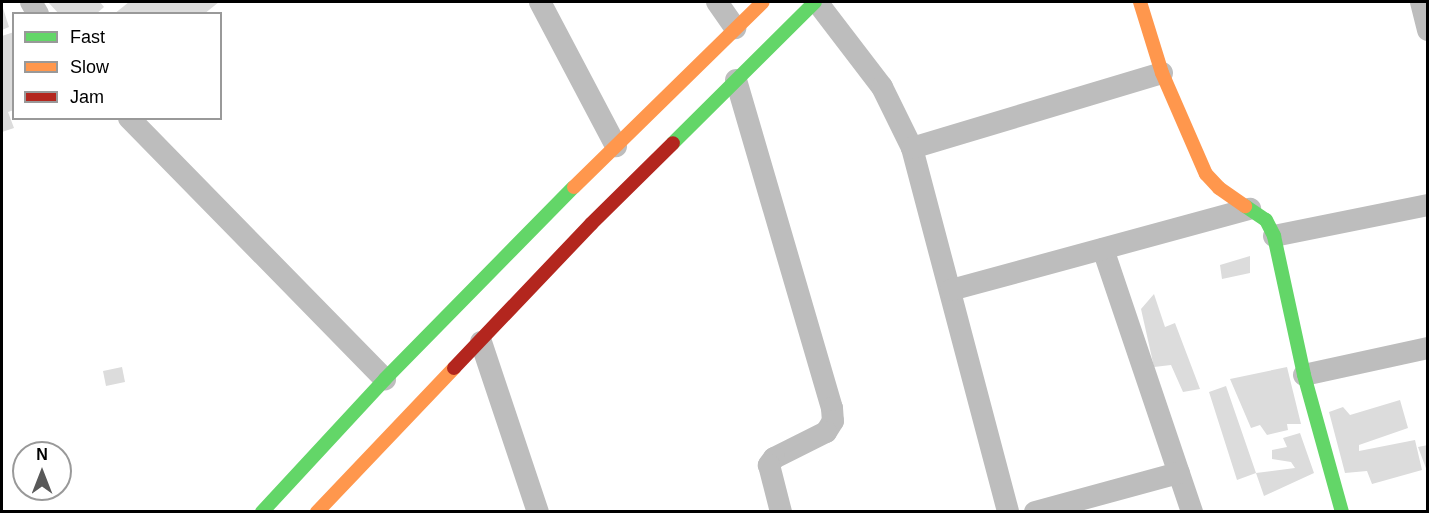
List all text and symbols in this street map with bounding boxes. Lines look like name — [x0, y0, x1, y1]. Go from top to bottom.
legend — [12, 12, 222, 120]
text: Fast — [70, 27, 105, 47]
text: Slow — [70, 57, 109, 77]
text: Jam — [70, 87, 104, 107]
north arrow — [12, 441, 72, 501]
text: N — [36, 446, 48, 463]

